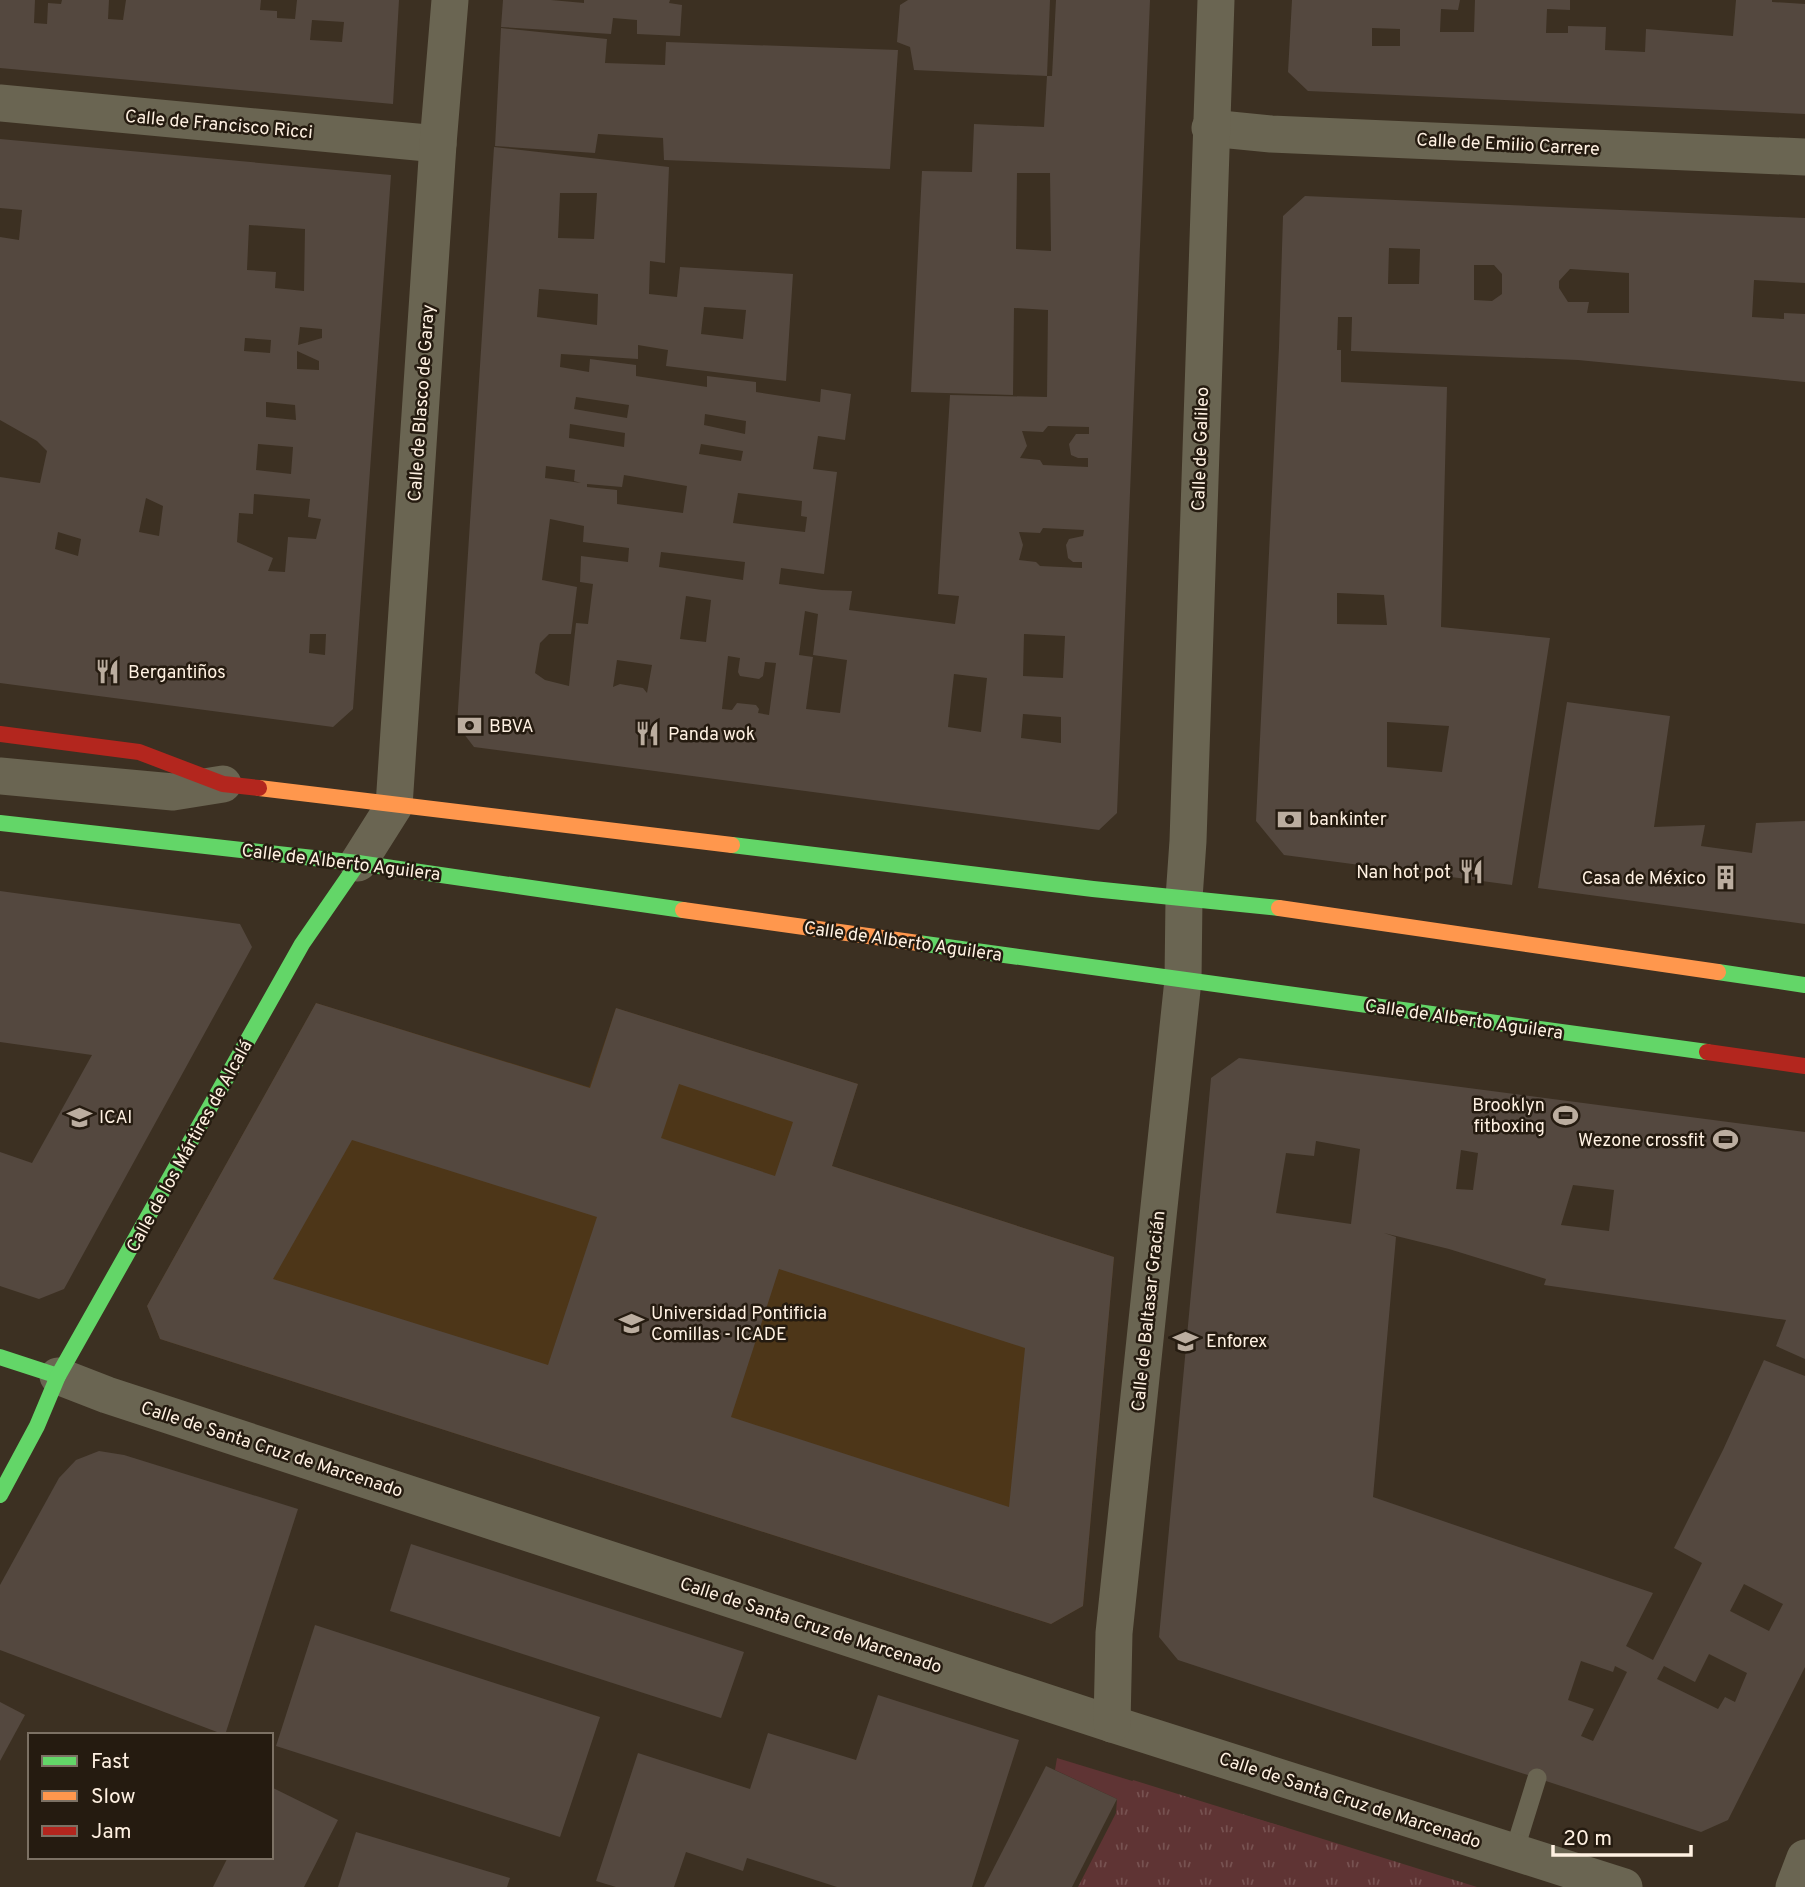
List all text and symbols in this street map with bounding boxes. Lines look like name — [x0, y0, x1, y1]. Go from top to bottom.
street label: Calle de Francisco Ricci — [124, 106, 314, 145]
street label: Calle de Emilio Carrere — [1416, 129, 1600, 162]
street label: Calle de Blasco de Garay — [404, 304, 441, 503]
street label: Calle de Galileo — [1188, 386, 1215, 512]
restaurant icon: Bergantiños — [94, 658, 122, 686]
place label: Bergantiños — [128, 662, 226, 685]
bank icon: BBVA — [455, 712, 483, 740]
place label: BBVA — [489, 716, 534, 739]
restaurant icon: Panda wok — [634, 720, 662, 748]
place label: Panda wok — [668, 724, 755, 747]
bank icon: bankinter — [1275, 805, 1303, 833]
place label: bankinter — [1309, 809, 1387, 832]
street label: Calle de Alberto Aguilera — [240, 840, 441, 887]
restaurant icon: Nan hot pot — [1457, 858, 1485, 886]
place label: Nan hot pot — [1356, 862, 1451, 885]
building icon: Casa de México — [1712, 864, 1740, 892]
place label: Casa de México — [1582, 868, 1706, 891]
street label: Calle de Alberto Aguilera — [802, 917, 1003, 968]
street label: Calle de Alberto Aguilera — [1363, 995, 1564, 1046]
street label: Calle de los Mártires de Alcalá — [122, 1036, 258, 1257]
place label: Brooklyn fitboxing — [1472, 1095, 1545, 1139]
sports icon: Brooklyn fitboxing — [1551, 1101, 1579, 1129]
school or university icon: ICAI — [65, 1103, 93, 1131]
place label: ICAI — [99, 1107, 132, 1130]
sports icon: Wezone crossfit — [1711, 1126, 1739, 1154]
place label: Wezone crossfit — [1578, 1130, 1705, 1153]
street label: Calle de Baltasar Gracián — [1128, 1210, 1171, 1413]
place label: Universidad Pontificia Comillas - ICADE — [651, 1303, 827, 1347]
school or university icon: Universidad Pontificia Comillas - ICADE — [617, 1309, 645, 1337]
school or university icon: Enforex — [1172, 1327, 1200, 1355]
place label: Enforex — [1206, 1331, 1267, 1354]
street label: Calle de Santa Cruz de Marcenado — [137, 1397, 406, 1504]
street label: Calle de Santa Cruz de Marcenado — [676, 1573, 945, 1680]
legend — [28, 1733, 273, 1859]
street label: Calle de Santa Cruz de Marcenado — [1215, 1748, 1484, 1855]
text: Fast — [91, 1749, 130, 1776]
text: Slow — [91, 1784, 136, 1811]
scale bar — [1553, 1814, 1691, 1858]
text: Jam — [91, 1819, 132, 1846]
text: 20 m — [1563, 1826, 1612, 1853]

